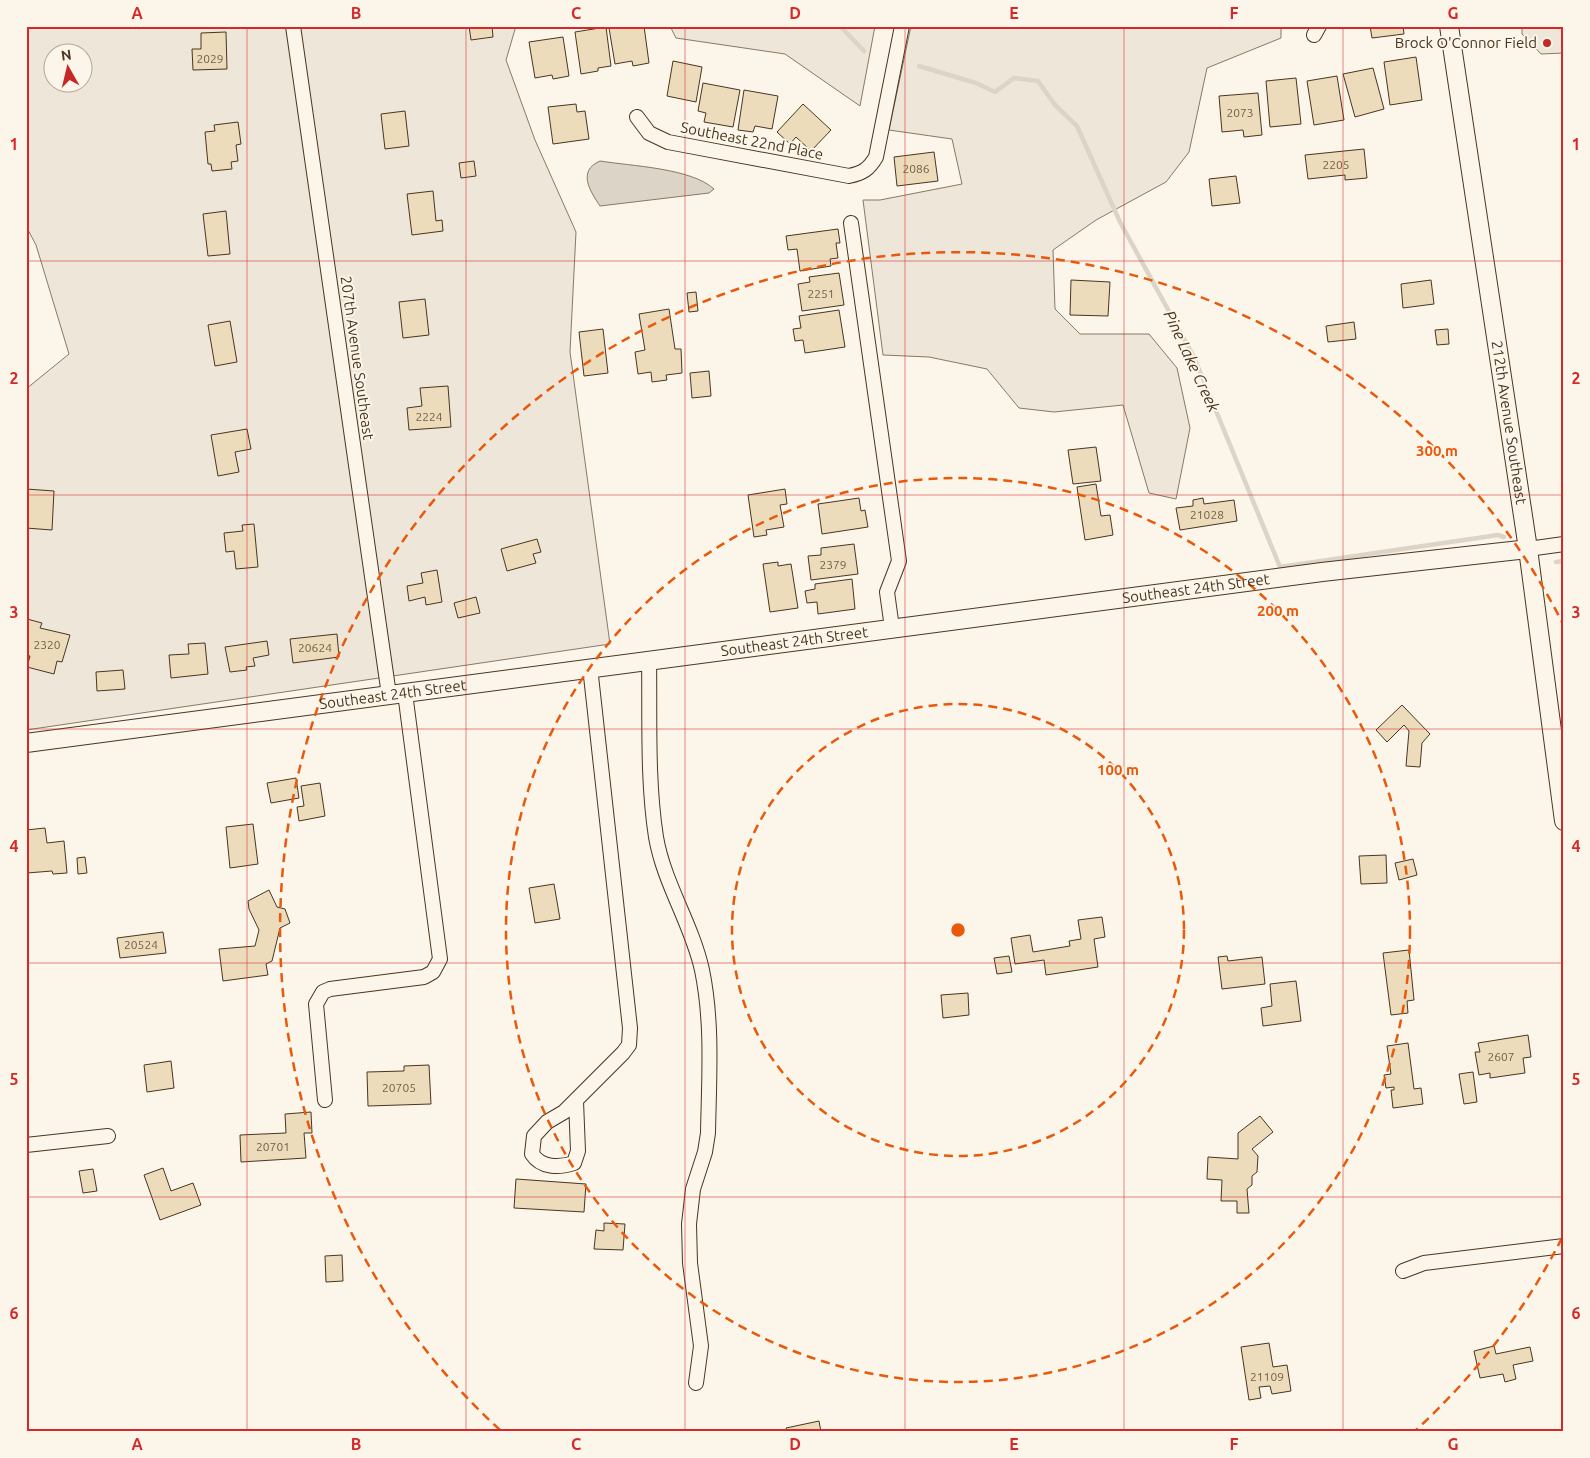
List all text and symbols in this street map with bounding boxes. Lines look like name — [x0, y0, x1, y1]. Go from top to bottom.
text: A — [131, 4, 143, 22]
text: B — [351, 4, 361, 22]
text: C — [571, 4, 581, 22]
text: D — [789, 4, 801, 22]
text: E — [1009, 4, 1019, 22]
text: F — [1230, 4, 1239, 22]
text: G — [1447, 4, 1459, 22]
place label: Brock O'Connor Field — [1395, 34, 1537, 51]
marker: Brock O'Connor Field — [1541, 37, 1553, 49]
north arrow — [42, 42, 92, 92]
text: N — [60, 46, 72, 64]
house number: 2029 — [196, 52, 224, 65]
house number: 2073 — [1226, 106, 1254, 119]
street label: Southeast 22nd Place — [679, 118, 825, 163]
text: 1 — [9, 135, 19, 153]
text: 1 — [1571, 135, 1581, 153]
house number: 2205 — [1322, 158, 1350, 171]
house number: 2086 — [902, 162, 930, 175]
street label: 207th Avenue Southeast — [338, 275, 377, 441]
house number: 2251 — [807, 287, 835, 300]
water label: Pine Lake Creek — [1161, 307, 1224, 415]
street label: 212th Avenue Southeast — [1489, 339, 1530, 506]
text: 2 — [9, 369, 19, 387]
text: 2 — [1571, 369, 1581, 387]
house number: 2224 — [415, 410, 443, 423]
text: 300 m — [1416, 442, 1458, 459]
house number: 21028 — [1190, 508, 1224, 521]
house number: 2379 — [819, 558, 847, 571]
street label: Southeast 24th Street — [1121, 570, 1271, 606]
text: 200 m — [1257, 602, 1299, 619]
text: 3 — [9, 603, 19, 621]
text: 3 — [1571, 603, 1581, 621]
street label: Southeast 24th Street — [720, 623, 869, 659]
house number: 2320 — [33, 638, 61, 651]
house number: 20624 — [298, 641, 332, 654]
street label: Southeast 24th Street — [318, 676, 468, 712]
text: 100 m — [1097, 761, 1139, 778]
text: 4 — [9, 837, 19, 855]
text: 4 — [1571, 837, 1581, 855]
centre of rings — [949, 921, 967, 939]
house number: 20524 — [124, 938, 158, 951]
house number: 2607 — [1487, 1050, 1515, 1063]
text: 5 — [9, 1070, 19, 1088]
text: 5 — [1571, 1070, 1581, 1088]
house number: 20705 — [382, 1081, 416, 1094]
house number: 20701 — [256, 1140, 290, 1153]
text: 6 — [9, 1304, 19, 1322]
text: 6 — [1571, 1304, 1581, 1322]
house number: 21109 — [1250, 1370, 1284, 1383]
text: A — [131, 1435, 143, 1453]
text: B — [351, 1435, 361, 1453]
text: C — [571, 1435, 581, 1453]
text: D — [789, 1435, 801, 1453]
text: E — [1009, 1435, 1019, 1453]
text: F — [1230, 1435, 1239, 1453]
text: G — [1447, 1435, 1459, 1453]

